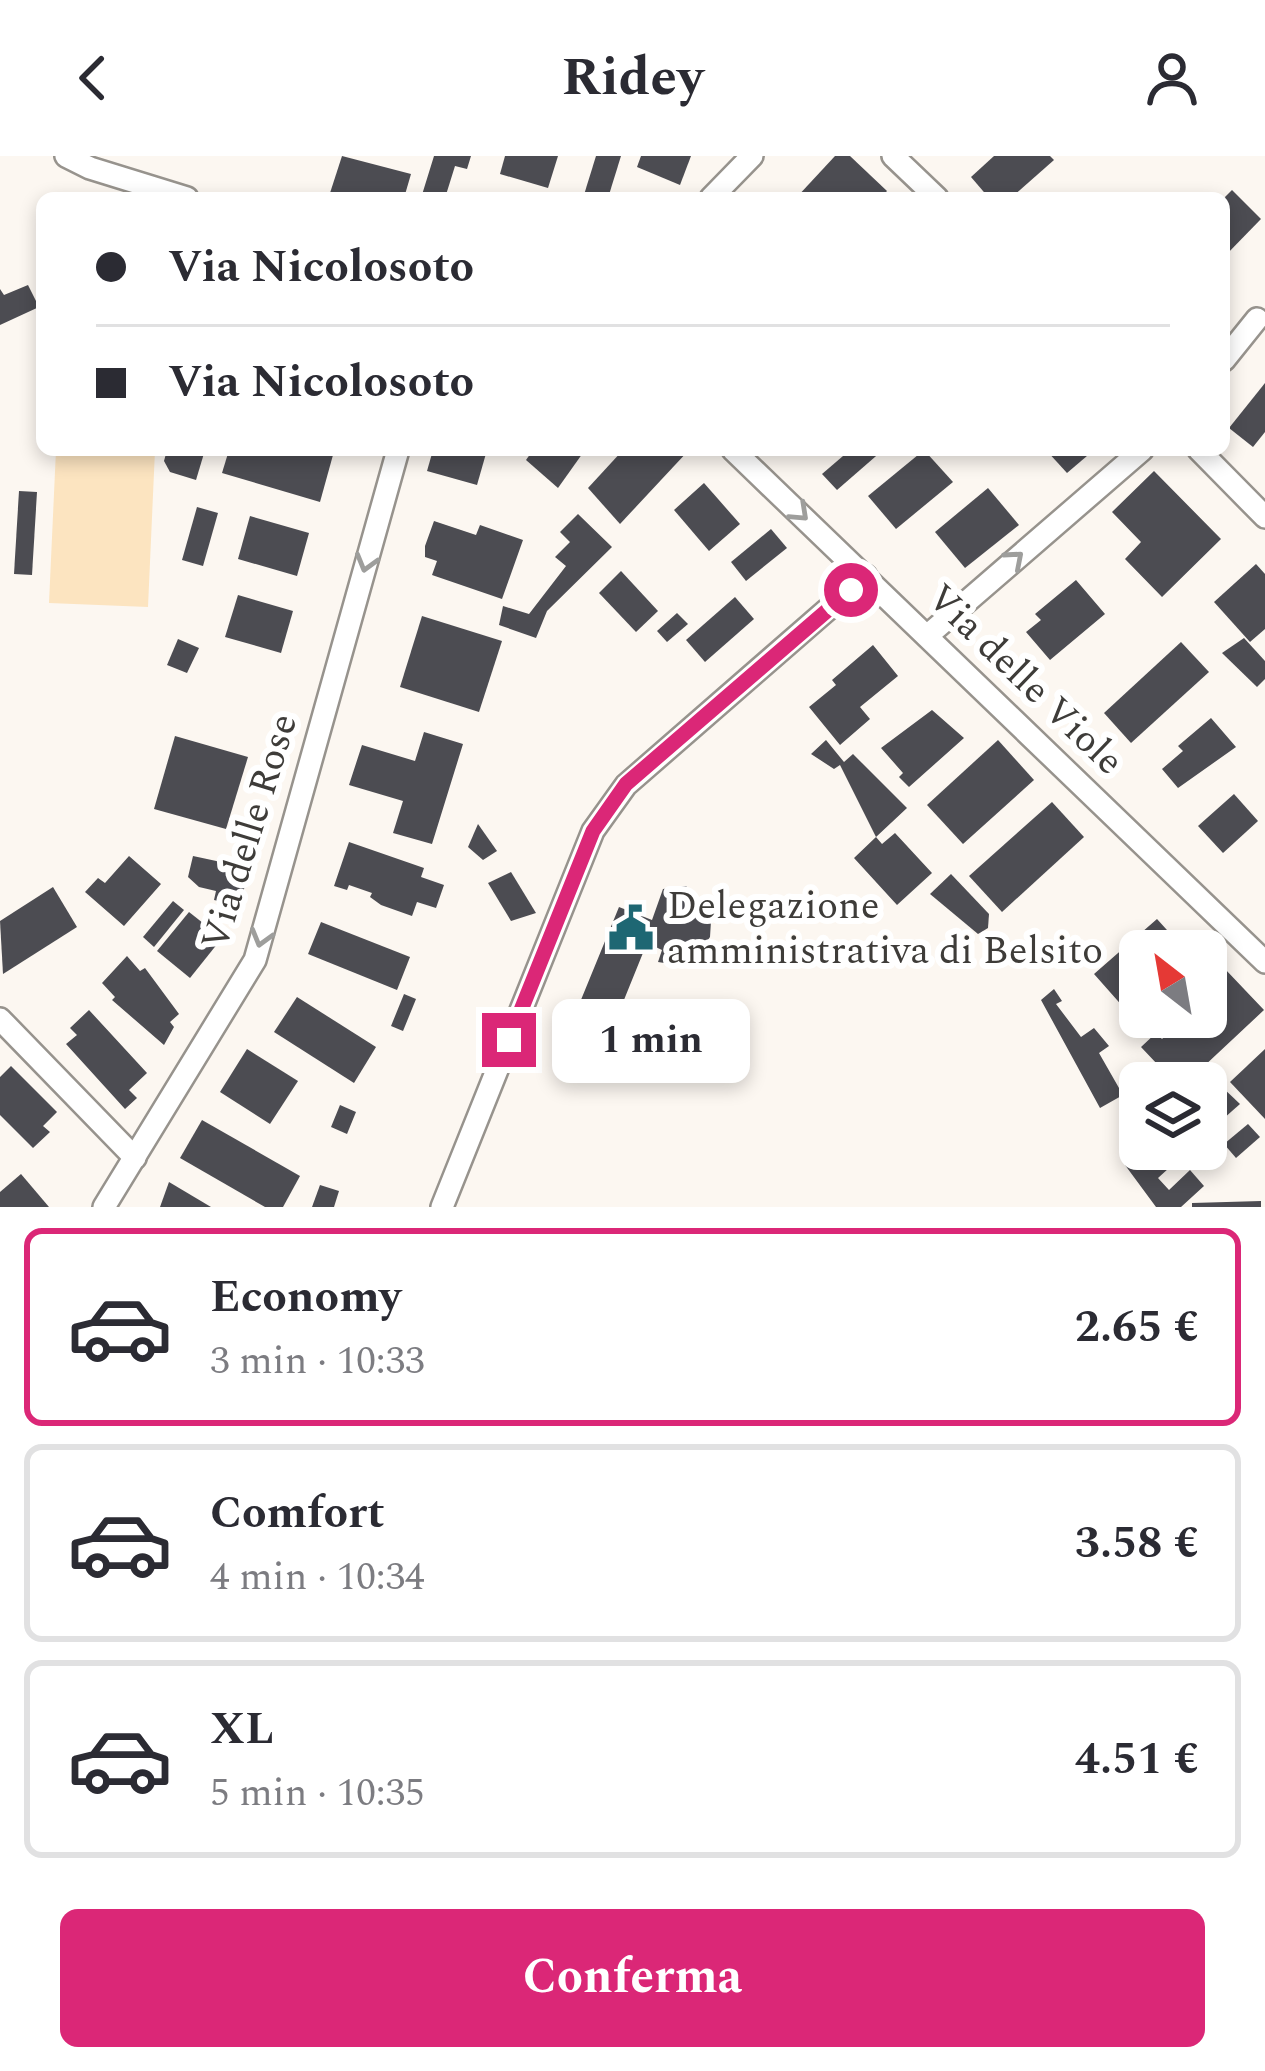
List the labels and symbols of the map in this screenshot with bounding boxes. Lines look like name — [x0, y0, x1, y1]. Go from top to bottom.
one-way arrow — [786, 498, 807, 520]
one-way arrow — [356, 552, 381, 572]
one-way arrow — [1001, 552, 1023, 573]
route start — [824, 563, 878, 617]
street label: Via delle Viole — [913, 570, 1137, 790]
street label: Via delle Rose — [186, 706, 314, 958]
place label: Delegazione amministrativa di Belsito — [667, 877, 1103, 981]
public building icon: Delegazione amministrativa di Belsito — [606, 903, 656, 953]
one-way arrow — [250, 927, 275, 948]
north arrow — [1119, 930, 1227, 1038]
callout: 1 min — [551, 998, 749, 1082]
route end — [482, 1013, 536, 1067]

